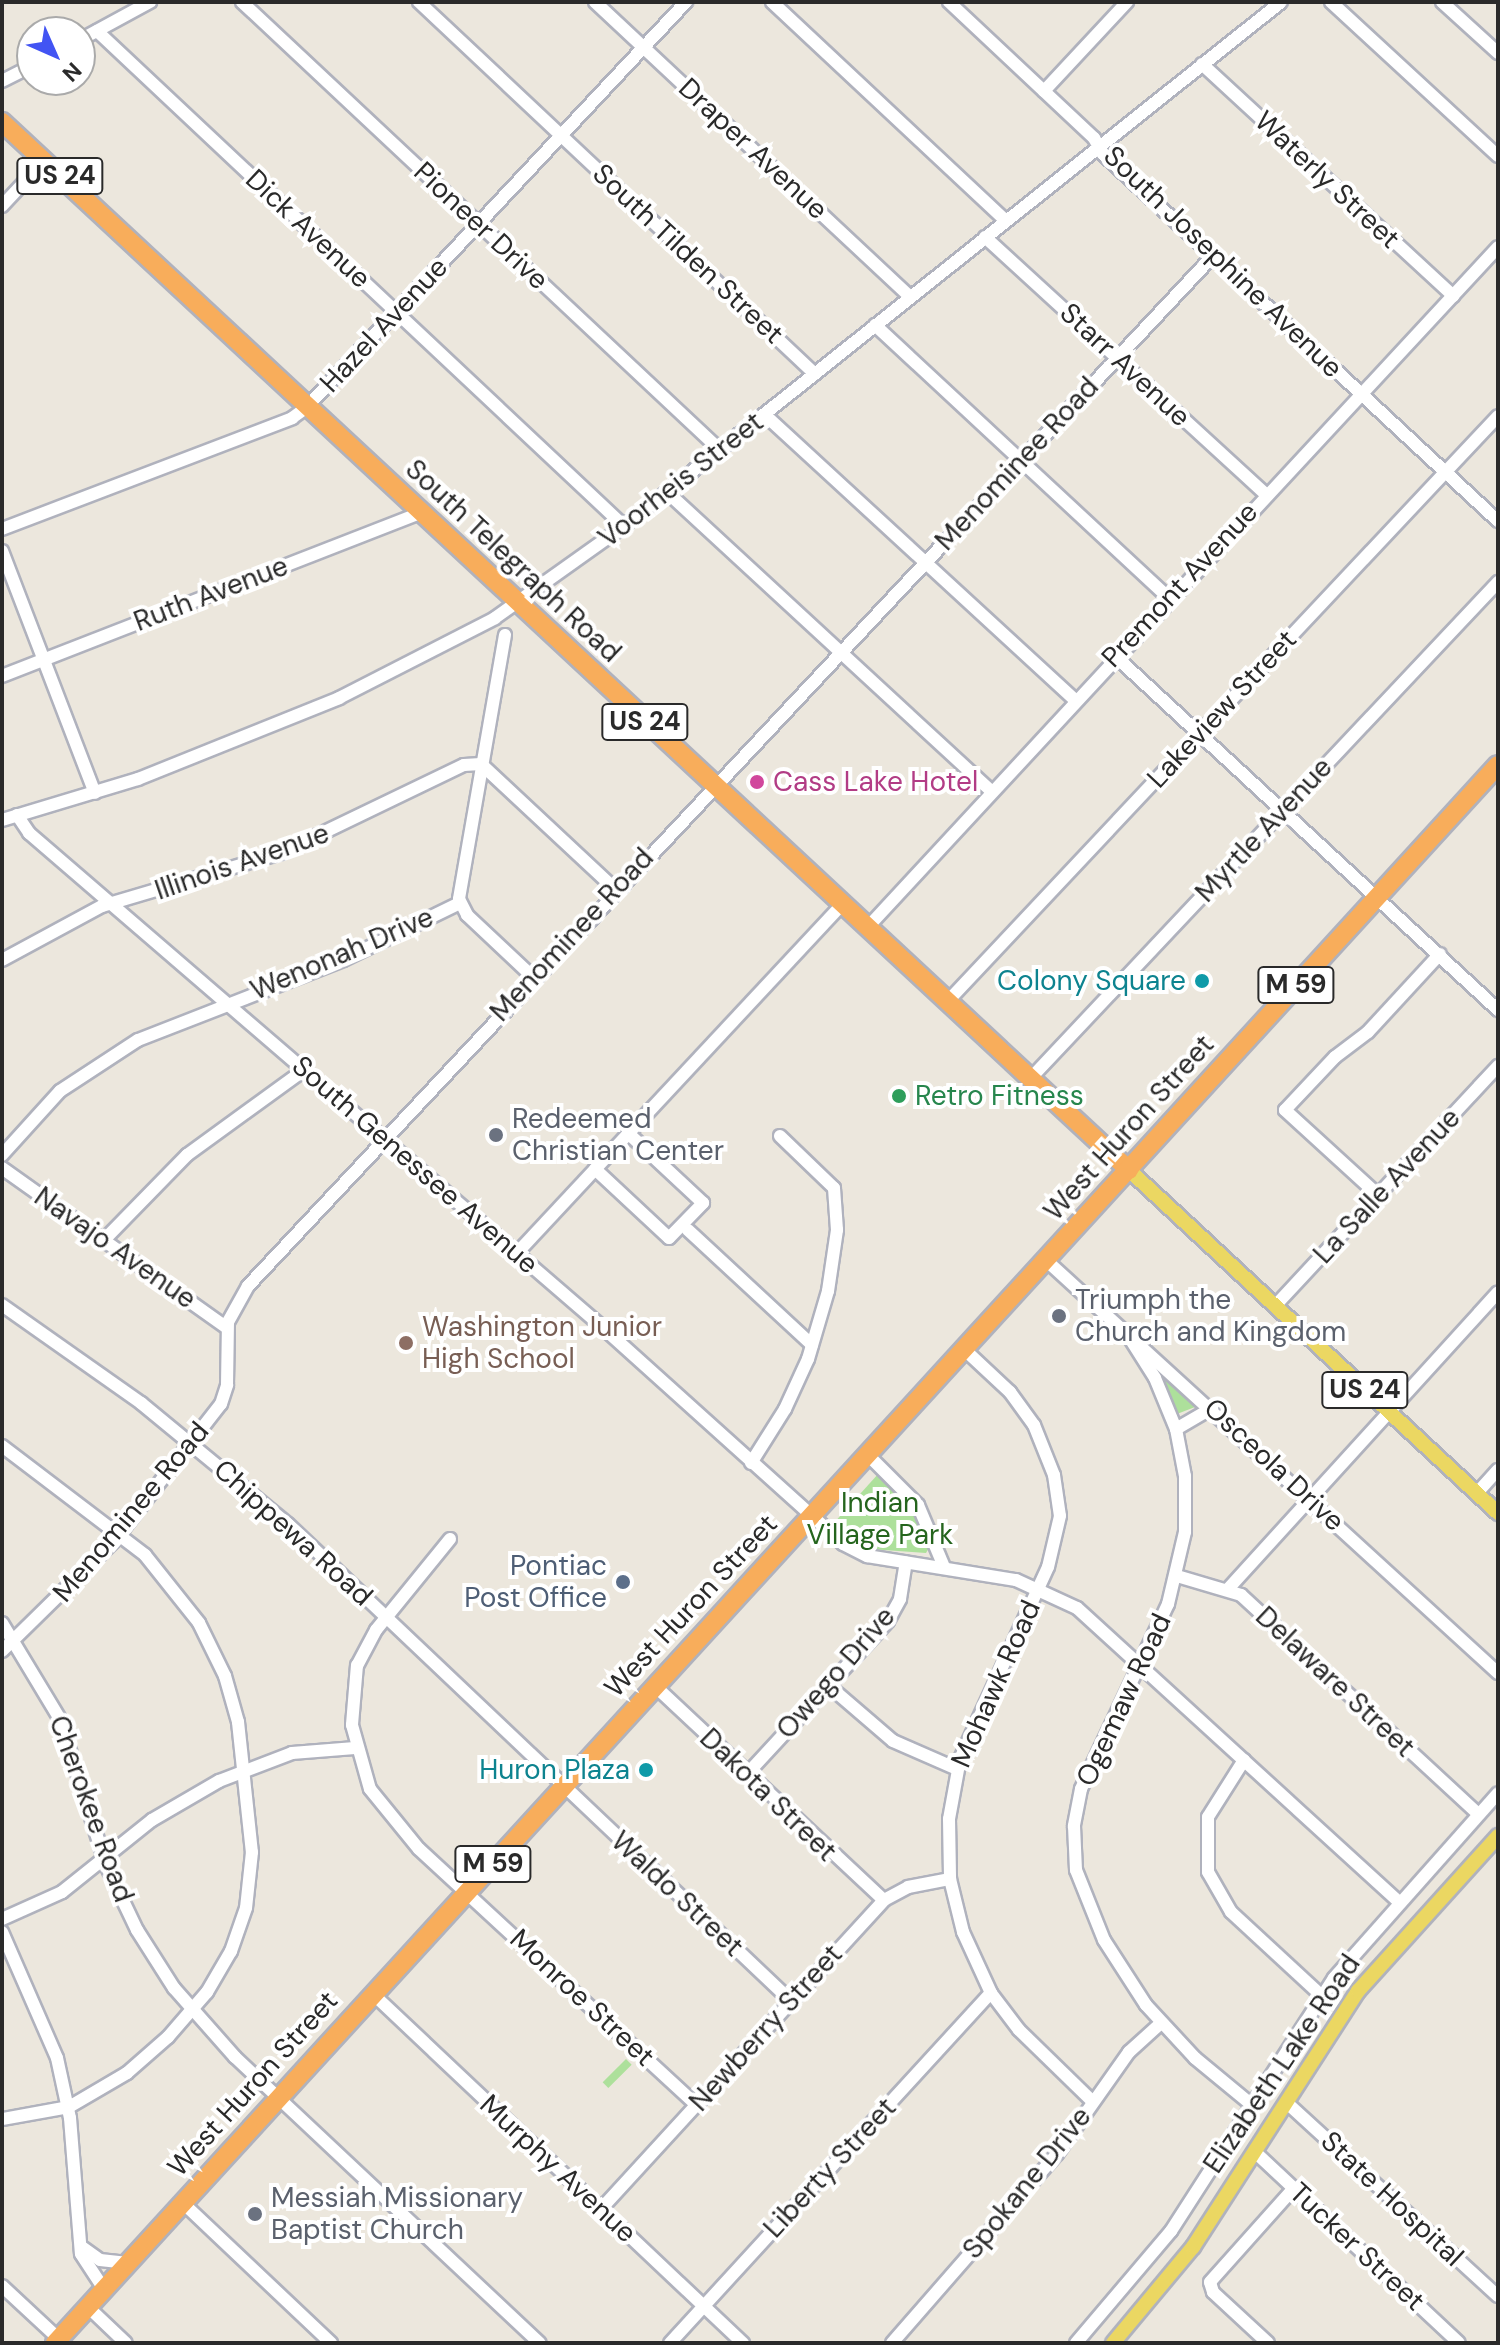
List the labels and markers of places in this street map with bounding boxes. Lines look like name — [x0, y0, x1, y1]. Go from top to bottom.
place label: Cass Lake Hotel — [773, 765, 978, 799]
marker: Cass Lake Hotel — [748, 773, 766, 791]
place label: Colony Square — [997, 964, 1186, 998]
marker: Colony Square — [1193, 972, 1211, 990]
place label: Retro Fitness — [915, 1079, 1084, 1113]
marker: Retro Fitness — [890, 1087, 908, 1105]
place label: Redeemed Christian Center — [512, 1102, 724, 1168]
marker: Redeemed Christian Center — [487, 1126, 505, 1144]
place label: Triumph the Church and Kingdom — [1075, 1283, 1346, 1349]
marker: Triumph the Church and Kingdom — [1050, 1307, 1068, 1325]
place label: Washington Junior High School — [422, 1310, 662, 1376]
marker: Washington Junior High School — [397, 1334, 415, 1352]
place label: Pontiac Post Office — [464, 1549, 607, 1615]
marker: Pontiac Post Office — [614, 1573, 632, 1591]
place label: Huron Plaza — [479, 1753, 630, 1787]
marker: Huron Plaza — [637, 1761, 655, 1779]
place label: Messiah Missionary Baptist Church — [271, 2181, 523, 2247]
marker: Messiah Missionary Baptist Church — [246, 2205, 264, 2223]

